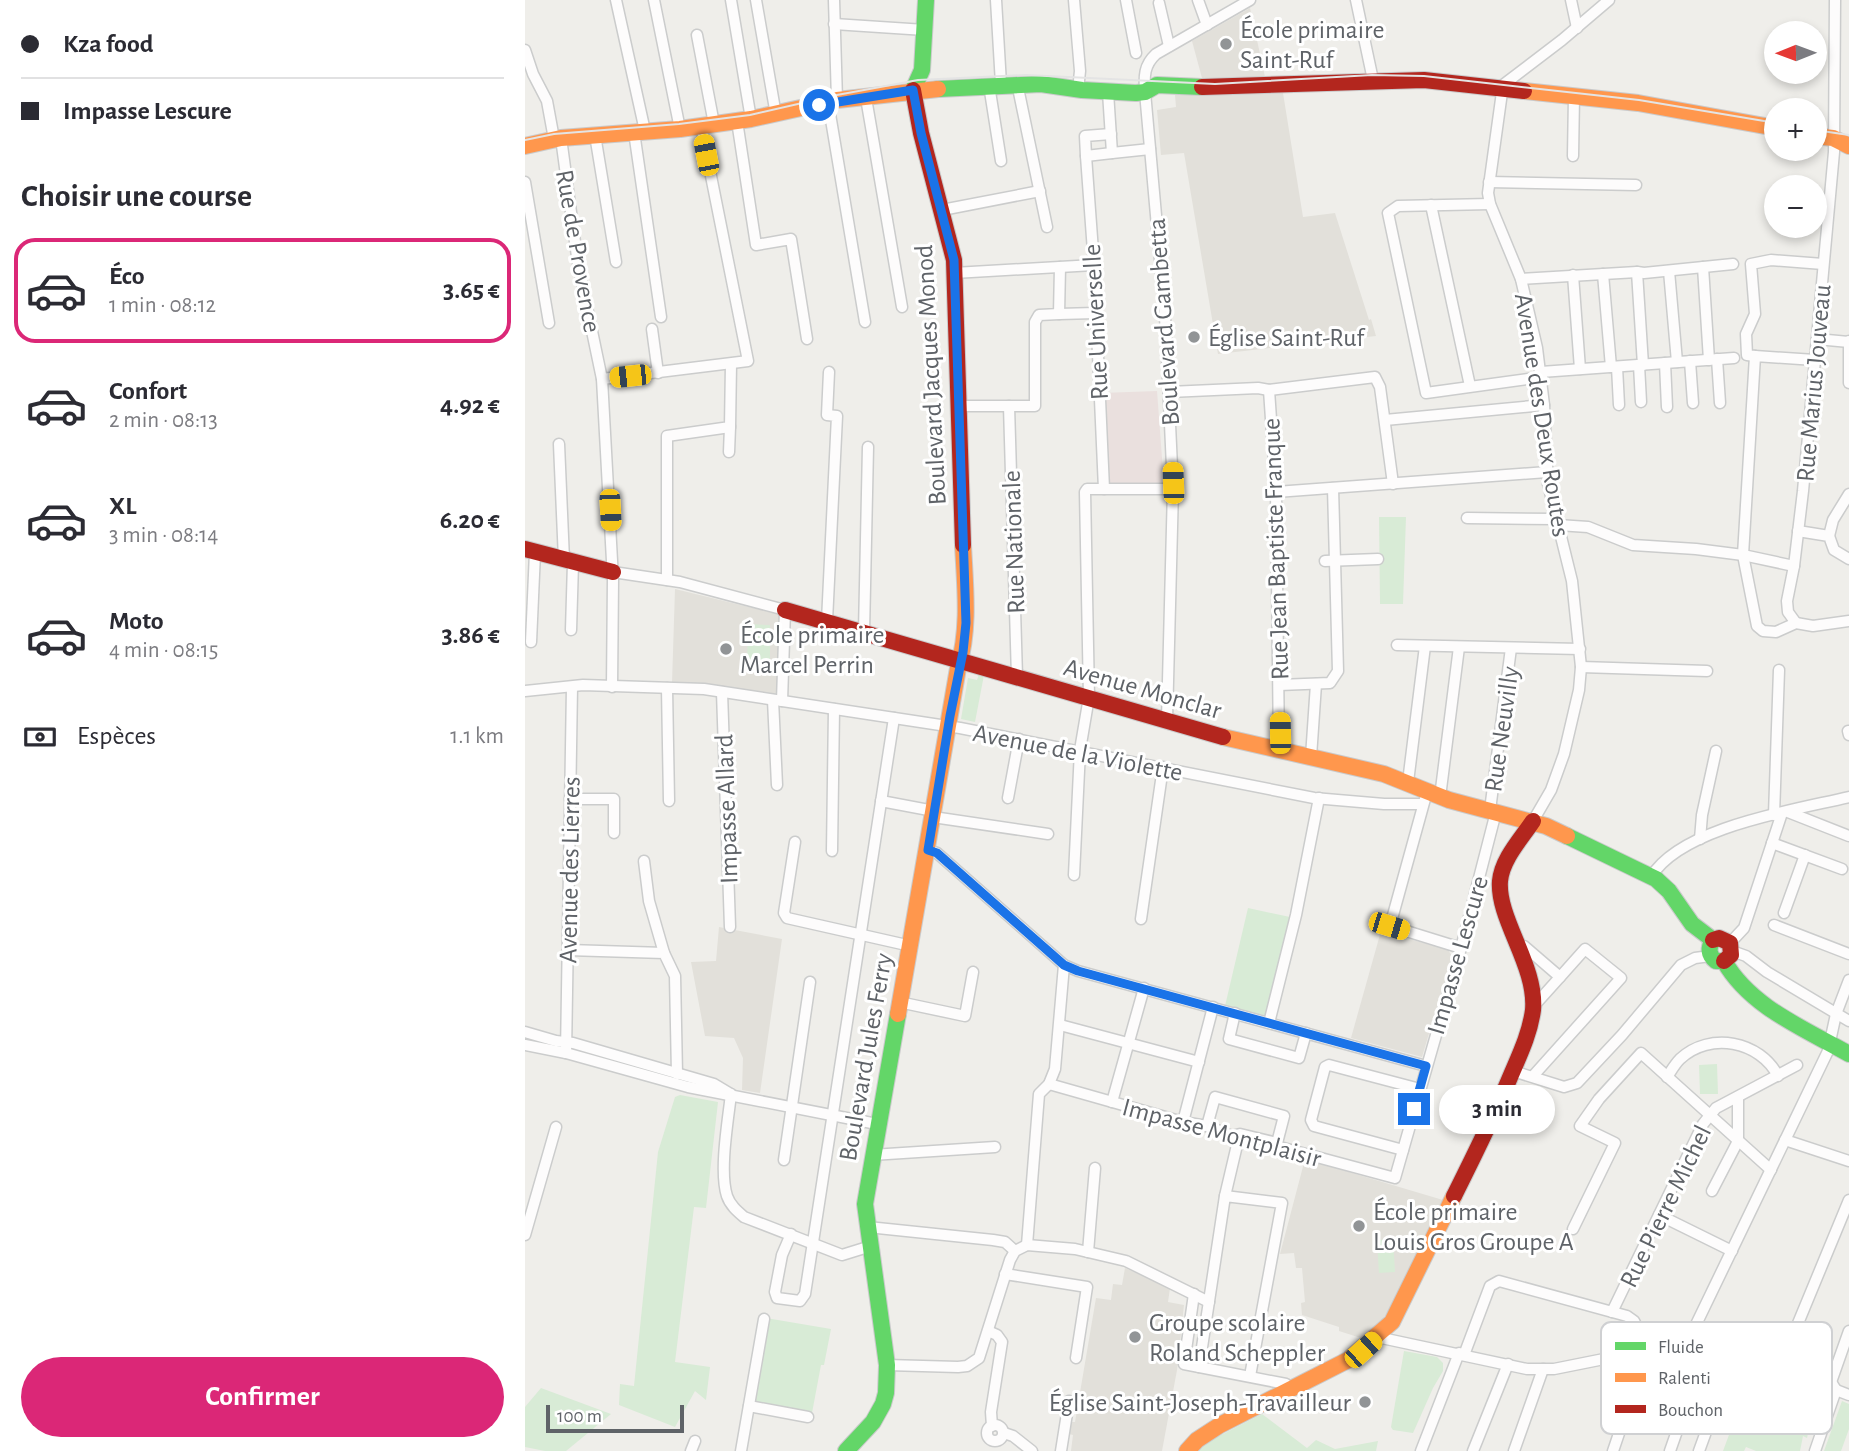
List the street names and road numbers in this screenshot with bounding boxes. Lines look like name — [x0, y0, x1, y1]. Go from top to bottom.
street label: Rue de Provence — [551, 168, 605, 335]
street label: Boulevard Gambetta — [1144, 217, 1184, 427]
street label: Rue Universelle — [1079, 243, 1113, 401]
street label: Boulevard Jacques Monod — [911, 244, 951, 506]
street label: Rue Marius Jouveau — [1792, 283, 1836, 483]
street label: Avenue des Deux Routes — [1510, 292, 1574, 539]
street label: Rue Jean Baptiste Franque — [1258, 418, 1294, 680]
street label: Rue Nationale — [999, 470, 1029, 614]
street label: Avenue Monclar — [1061, 654, 1225, 724]
street label: Rue Neuvilly — [1480, 665, 1524, 794]
street label: Avenue de la Violette — [971, 720, 1185, 786]
street label: Impasse Allard — [711, 734, 743, 884]
street label: Avenue des Lierres — [555, 776, 585, 964]
street label: Impasse Lescure — [1423, 873, 1493, 1038]
street label: Boulevard Jules Ferry — [835, 951, 897, 1163]
street label: Impasse Montplaisir — [1119, 1094, 1325, 1172]
street label: Rue Pierre Michel — [1615, 1121, 1716, 1292]

